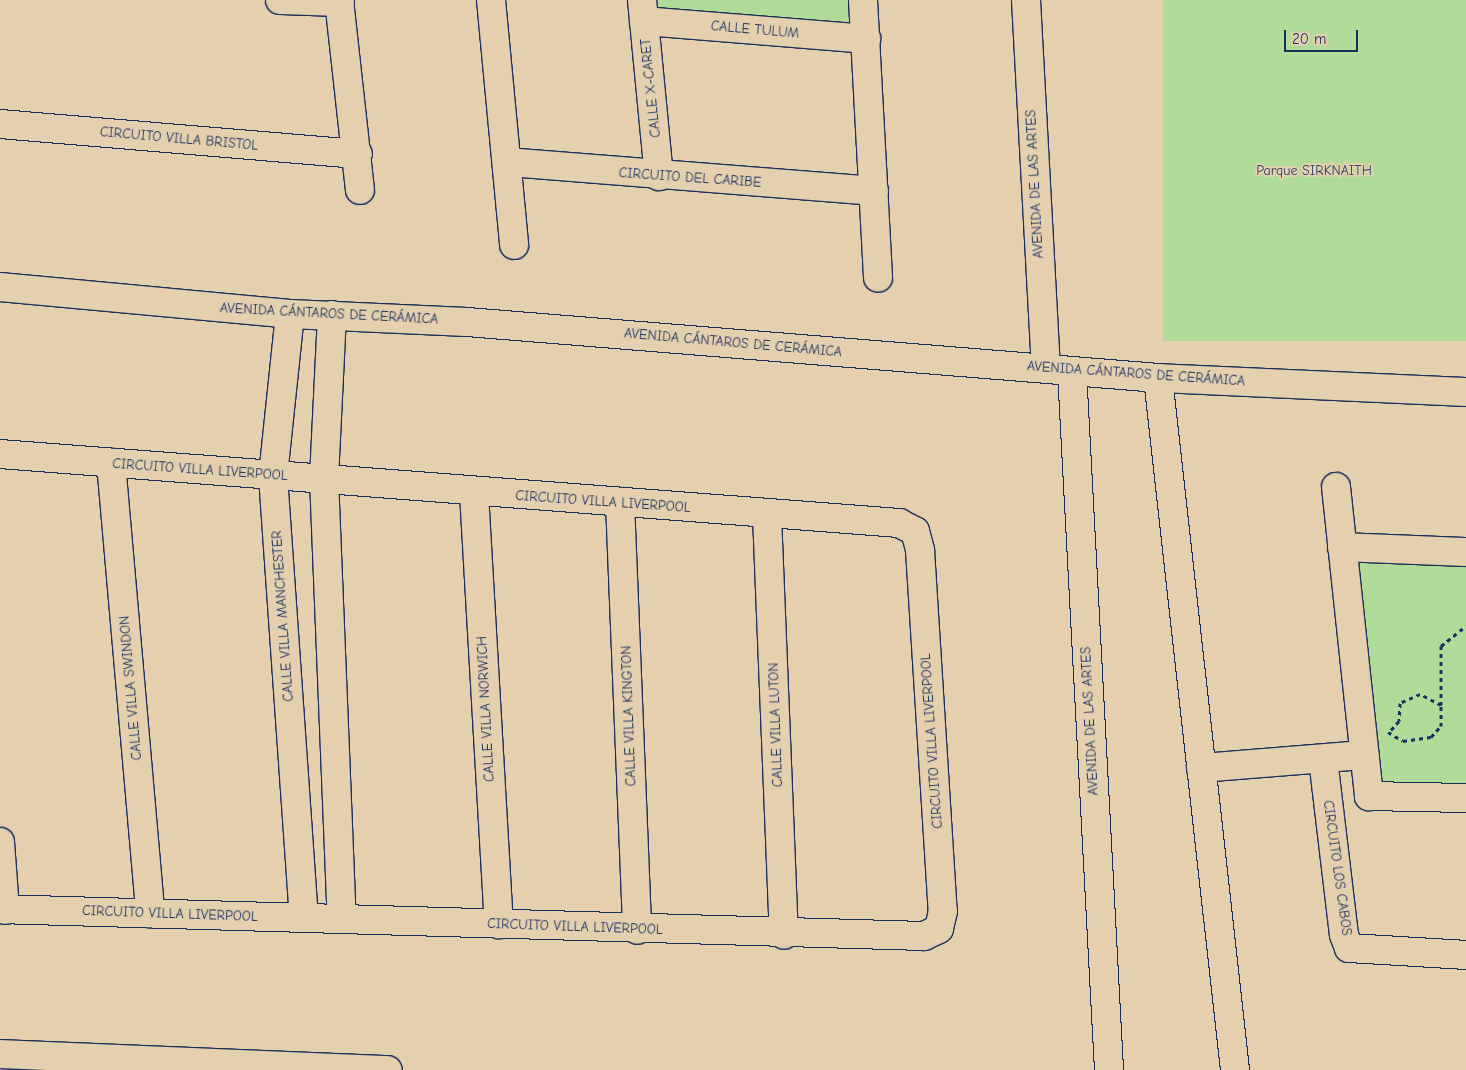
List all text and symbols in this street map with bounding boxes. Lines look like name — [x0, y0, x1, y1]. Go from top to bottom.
street label: CALLE TULUM — [710, 18, 800, 42]
scale bar — [1286, 20, 1360, 52]
text: 20 m — [1292, 30, 1326, 48]
street label: CALLE X-CARET — [637, 37, 665, 139]
street label: AVENIDA DE LAS ARTES — [1023, 109, 1047, 259]
street label: CIRCUITO VILLA BRISTOL — [99, 124, 259, 154]
park label: Parque SIRKNAITH — [1256, 163, 1372, 179]
street label: CIRCUITO DEL CARIBE — [618, 165, 762, 191]
street label: AVENIDA CÁNTAROS DE CERÁMICA — [219, 300, 439, 328]
street label: AVENIDA CÁNTAROS DE CERÁMICA — [623, 325, 843, 361]
street label: AVENIDA CÁNTAROS DE CERÁMICA — [1026, 358, 1246, 390]
street label: CIRCUITO VILLA LIVERPOOL — [112, 455, 288, 485]
street label: CIRCUITO VILLA LIVERPOOL — [515, 487, 691, 517]
street label: CALLE VILLA MANCHESTER — [269, 530, 297, 702]
street label: CALLE VILLA SWINDON — [116, 615, 146, 761]
street label: CALLE VILLA NORWICH — [474, 636, 498, 782]
street label: CALLE VILLA KINGTON — [618, 645, 640, 787]
street label: AVENIDA DE LAS ARTES — [1078, 646, 1102, 796]
street label: CIRCUITO VILLA LIVERPOOL — [917, 653, 947, 829]
street label: CALLE VILLA LUTON — [765, 662, 787, 788]
street label: CIRCUITO LOS CABOS — [1319, 799, 1355, 937]
street label: CIRCUITO VILLA LIVERPOOL — [82, 903, 258, 925]
street label: CIRCUITO VILLA LIVERPOOL — [487, 916, 663, 938]

